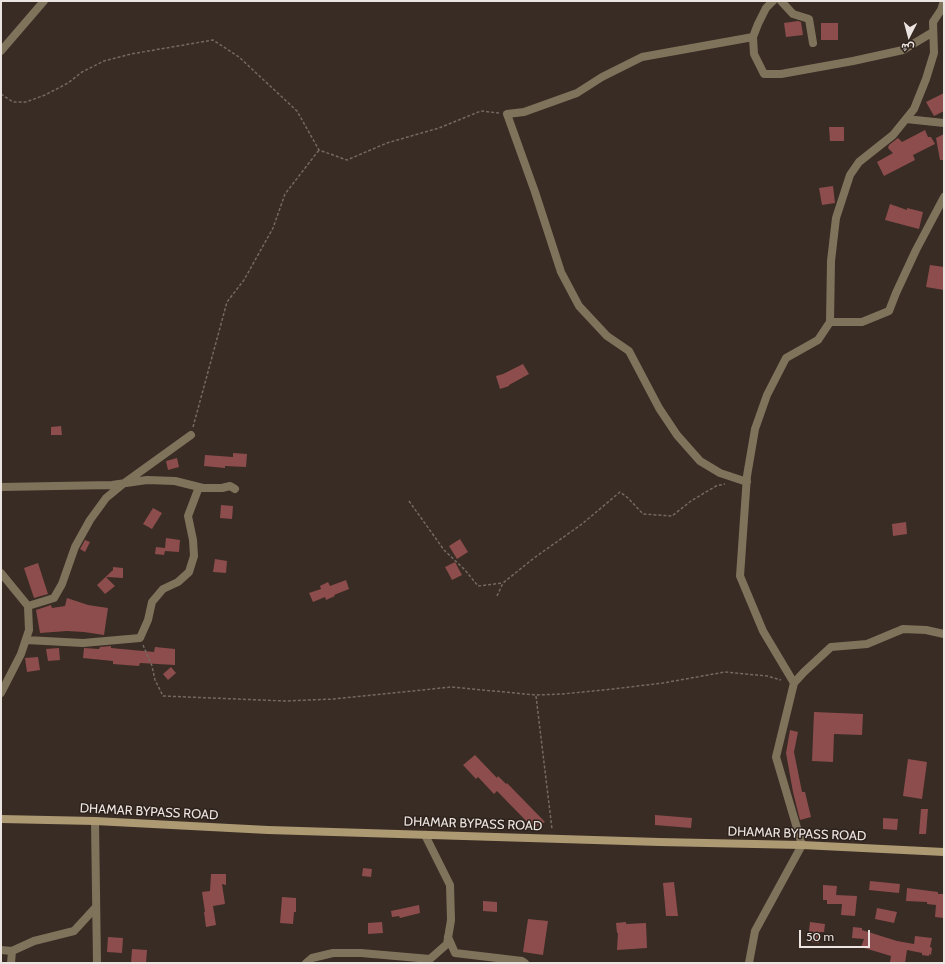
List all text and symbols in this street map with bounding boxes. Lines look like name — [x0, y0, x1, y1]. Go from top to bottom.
north arrow — [889, 16, 929, 56]
text: ش — [900, 40, 915, 56]
street label: DHAMAR BYPASS ROAD — [79, 801, 219, 823]
street label: DHAMAR BYPASS ROAD — [403, 814, 543, 834]
street label: DHAMAR BYPASS ROAD — [727, 824, 867, 844]
scale bar — [801, 922, 872, 948]
text: 50 m — [806, 929, 834, 944]

